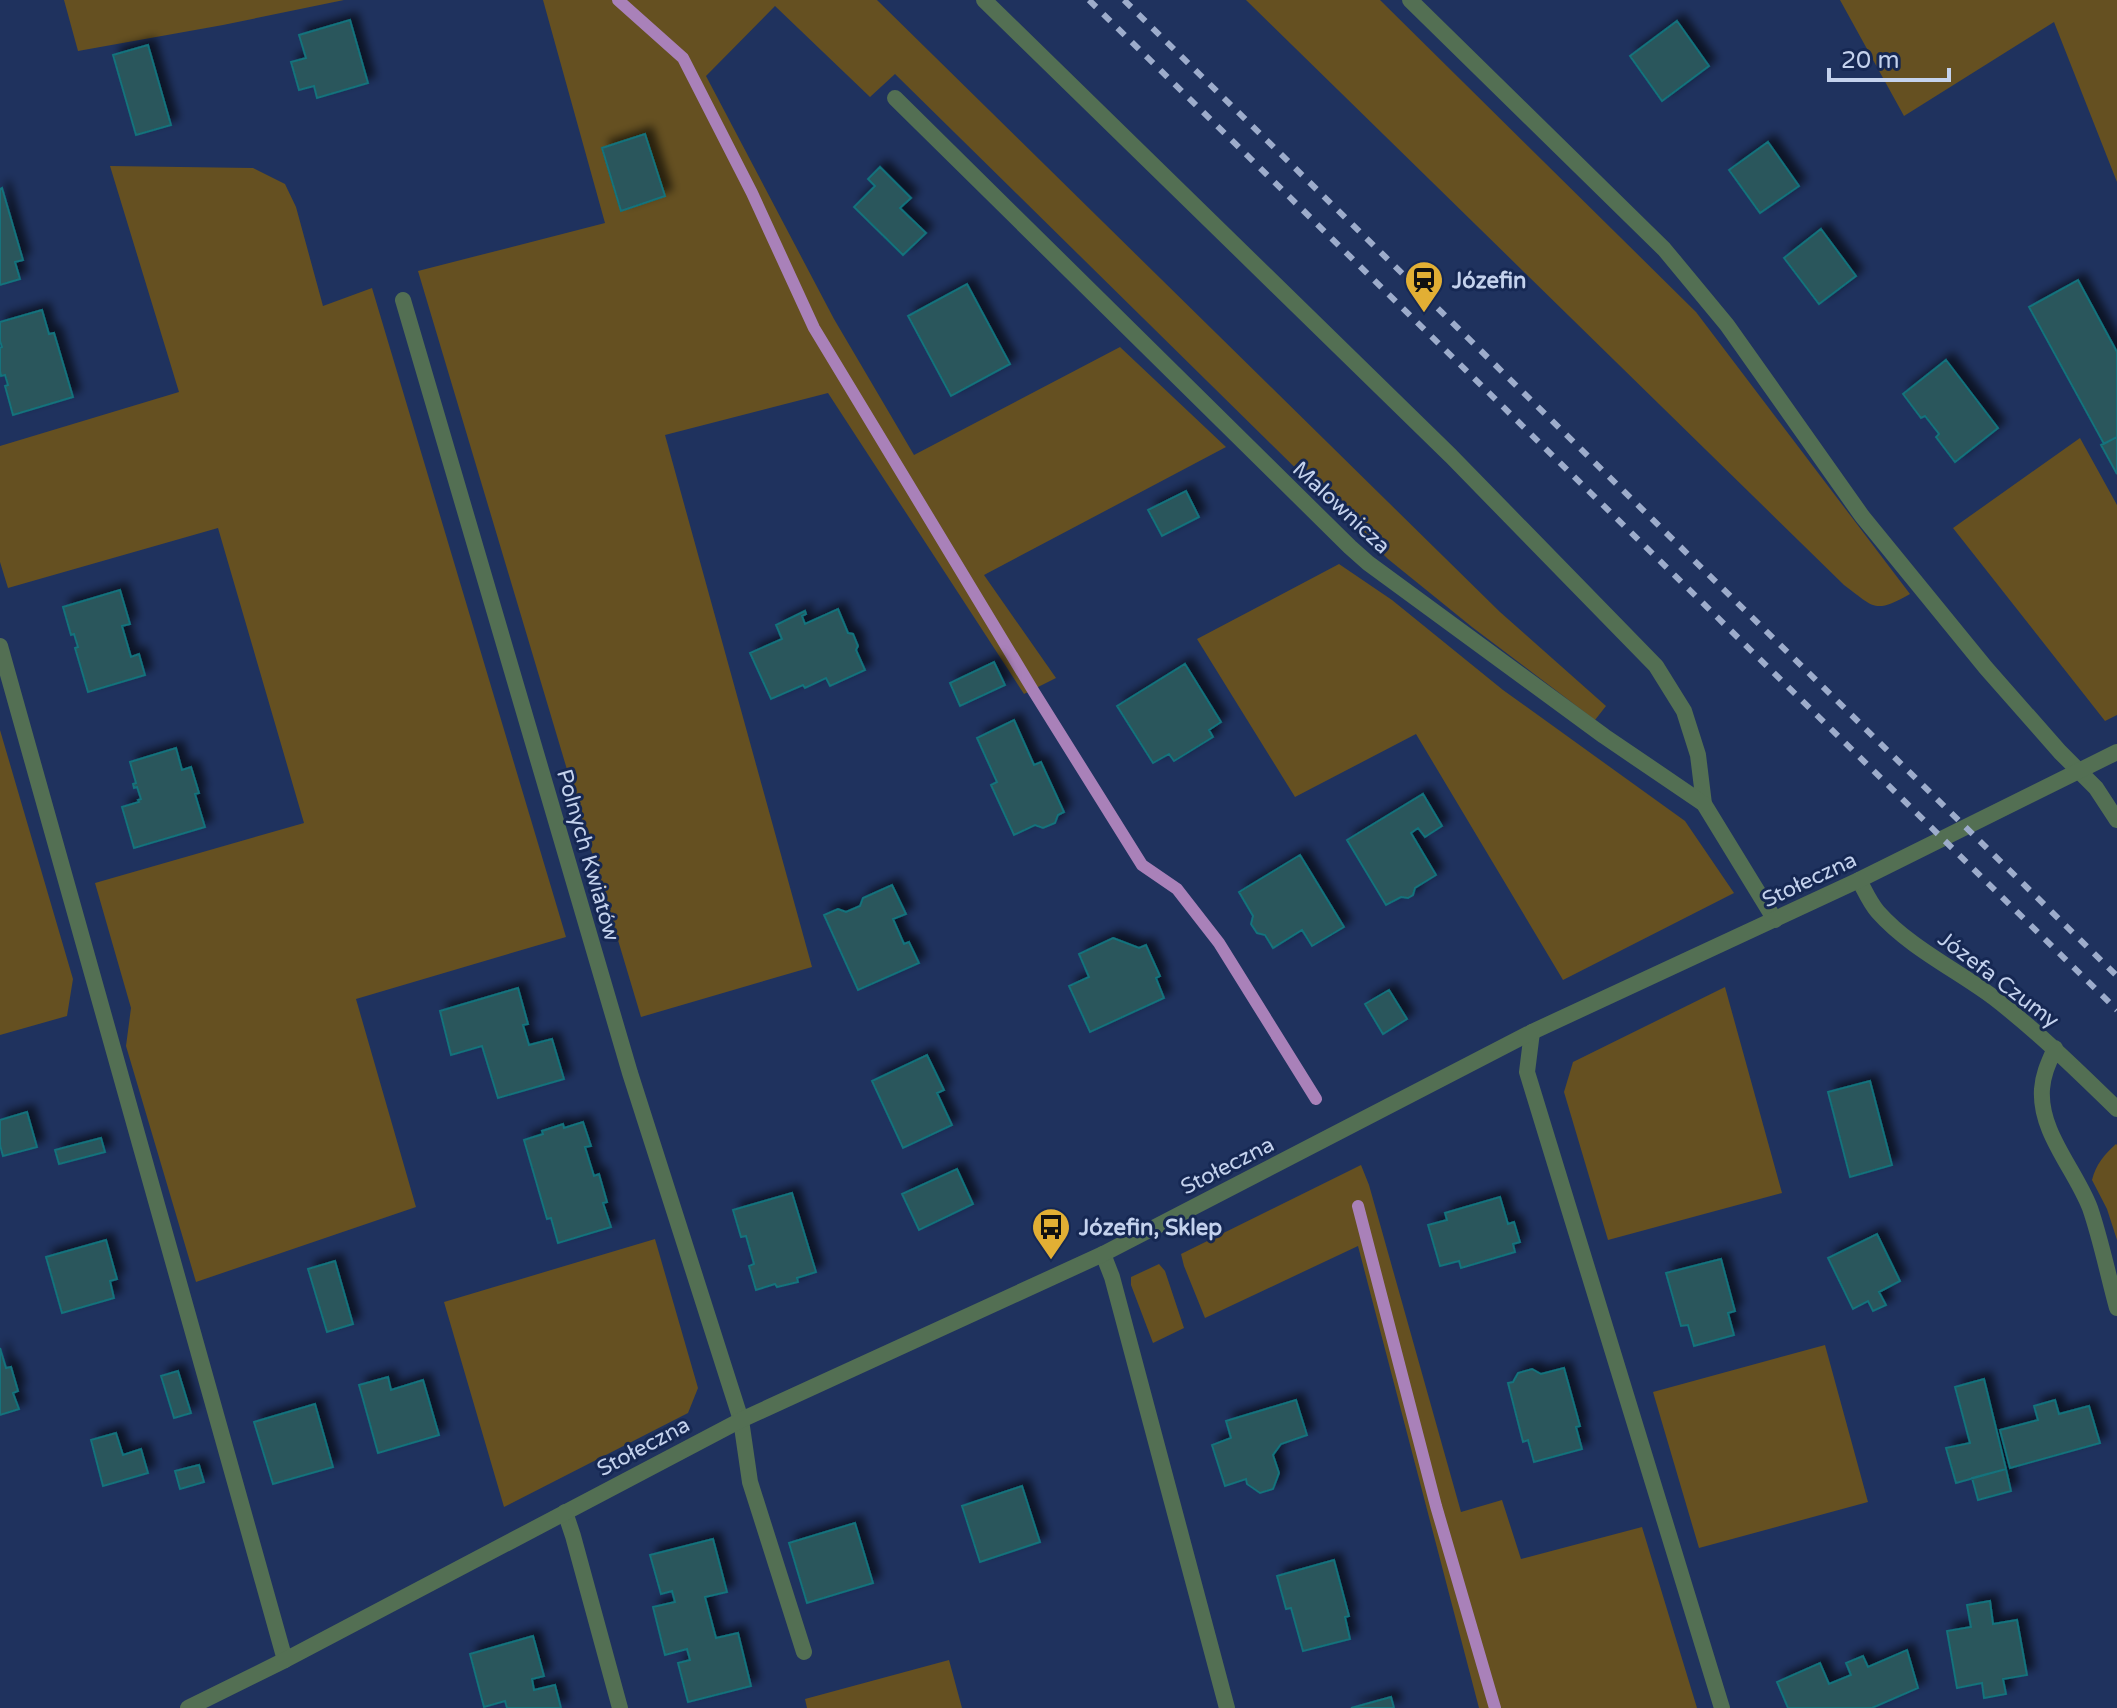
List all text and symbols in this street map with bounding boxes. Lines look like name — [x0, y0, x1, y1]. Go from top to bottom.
scale bar — [1829, 32, 1949, 82]
text: 20 m — [1841, 46, 1899, 75]
station icon: Józefin — [1403, 259, 1445, 314]
place label: Józefin — [1451, 268, 1526, 294]
street label: Malownicza — [1287, 456, 1395, 559]
street label: Polnych Kwiatów — [551, 766, 625, 944]
street label: Stołeczna — [1758, 847, 1861, 913]
street label: Józefa Czumy — [1933, 926, 2064, 1034]
street label: Stołeczna — [1176, 1131, 1278, 1200]
bus stop icon: Józefin, Sklep — [1030, 1206, 1072, 1261]
place label: Józefin, Sklep — [1078, 1215, 1222, 1241]
street label: Stołeczna — [593, 1412, 694, 1482]

